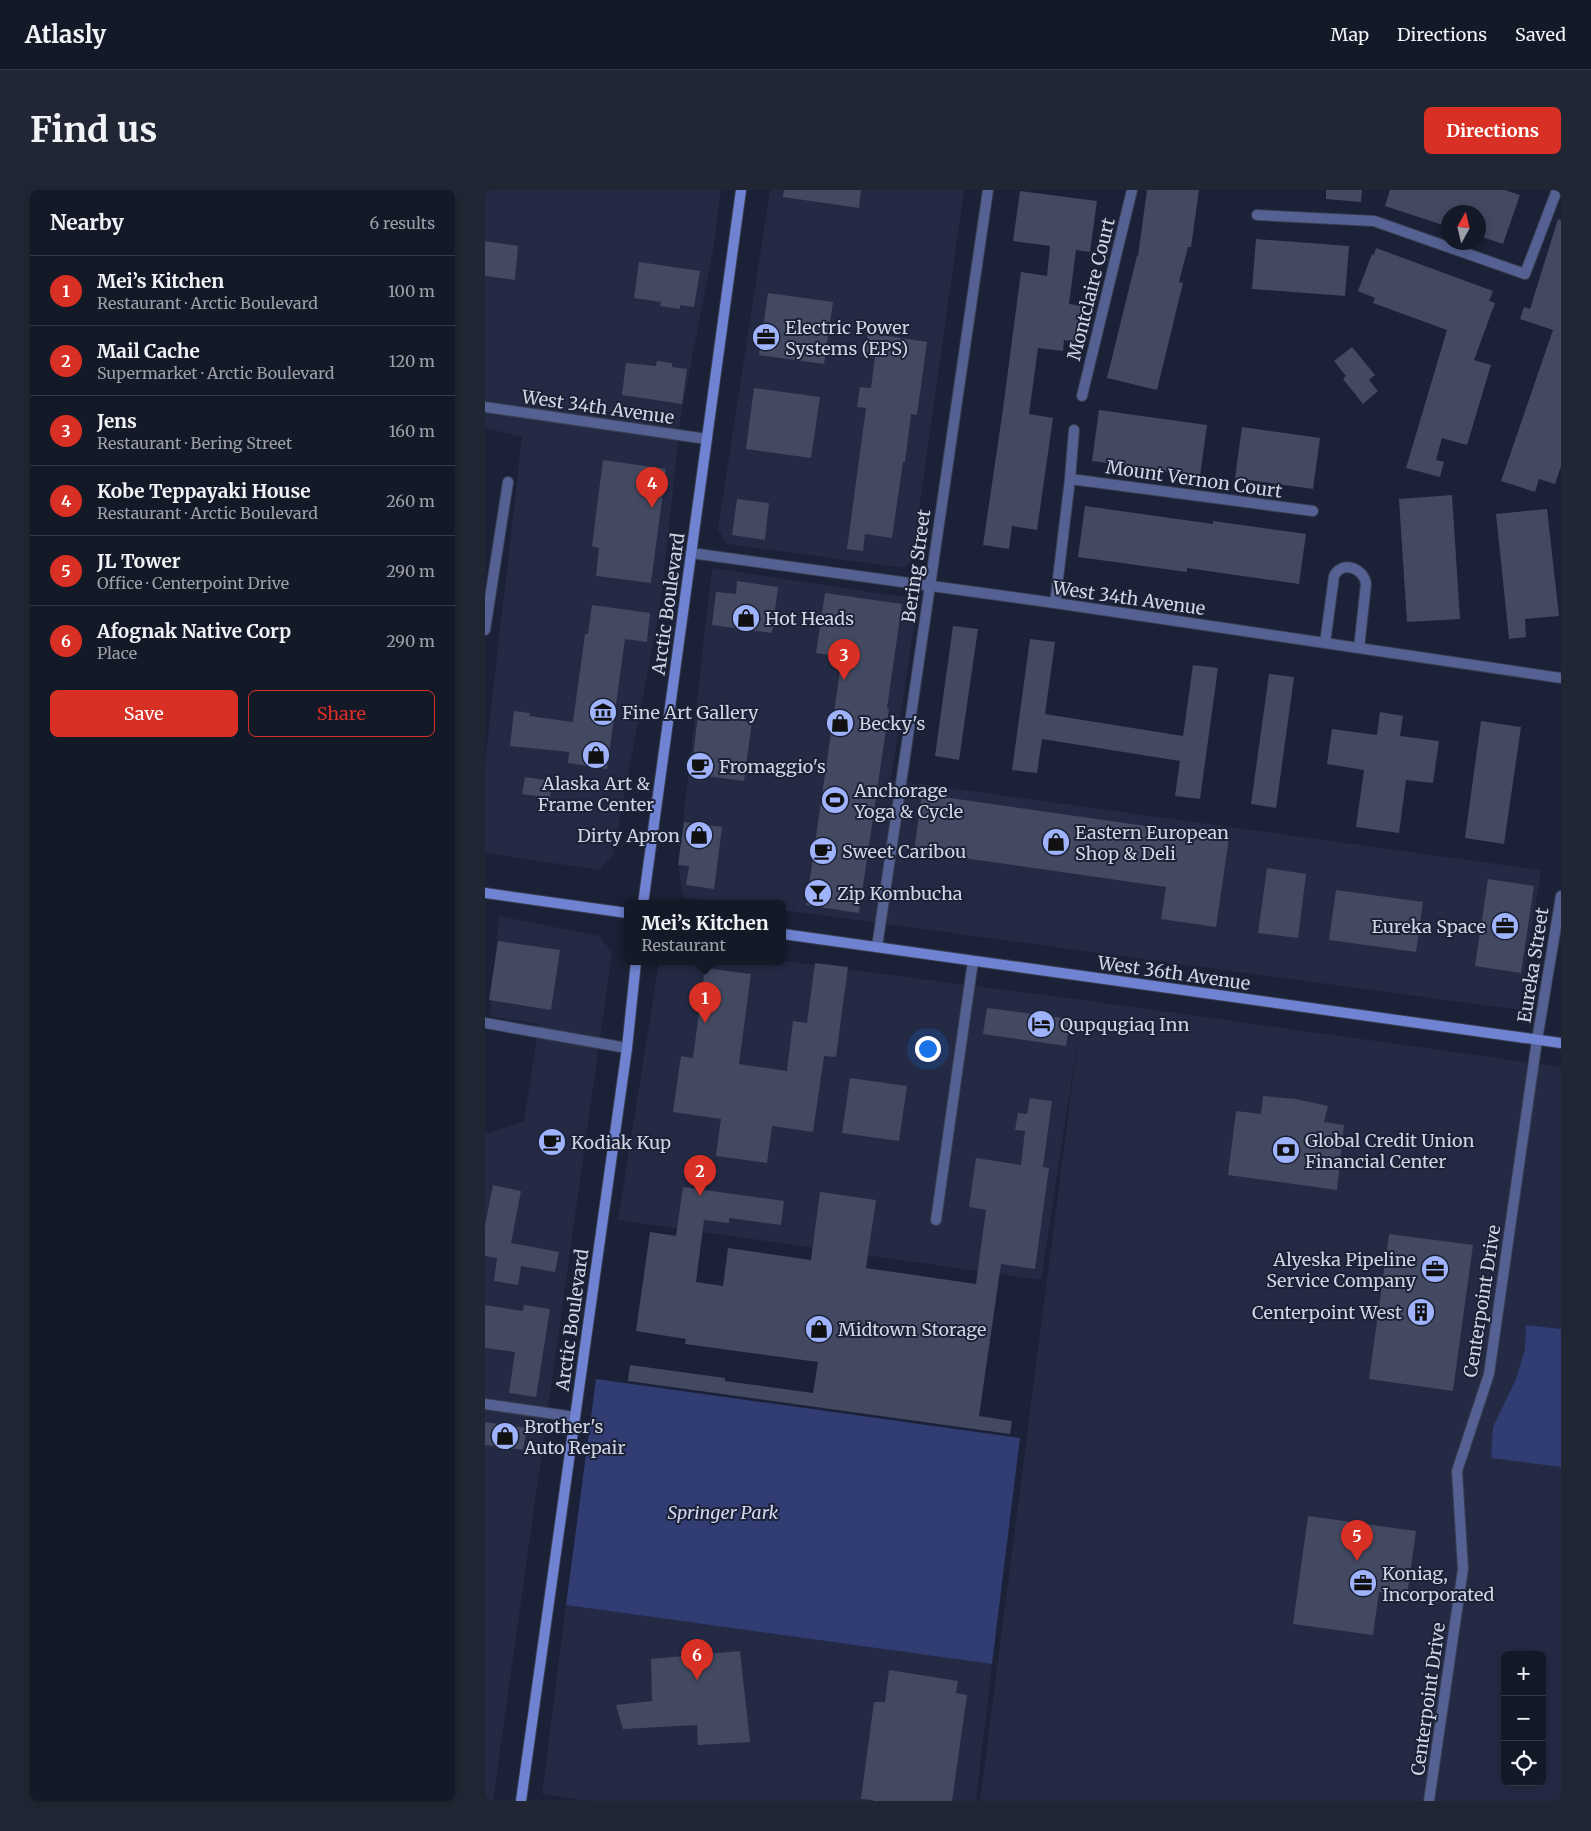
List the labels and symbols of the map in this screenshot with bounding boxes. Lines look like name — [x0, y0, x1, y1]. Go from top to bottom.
north arrow — [1441, 205, 1486, 250]
street label: Montclaire Court — [1062, 215, 1120, 363]
place label: Electric Power Systems (EPS) — [785, 316, 910, 360]
office icon: Electric Power Systems (EPS) — [751, 322, 781, 352]
street label: West 34th Avenue — [519, 385, 676, 429]
street label: Mount Vernon Court — [1104, 455, 1284, 503]
pin: 4 — [636, 467, 668, 508]
street label: Bering Street — [897, 508, 935, 624]
street label: Arctic Boulevard — [647, 531, 689, 678]
street label: West 34th Avenue — [1050, 576, 1207, 620]
shop icon: Hot Heads — [731, 603, 761, 633]
place label: Hot Heads — [765, 607, 854, 630]
pin: 3 — [828, 639, 860, 680]
museum icon: Fine Art Gallery — [588, 697, 618, 727]
place label: Fine Art Gallery — [622, 701, 759, 724]
shop icon: Becky's — [825, 708, 855, 738]
place label: Becky's — [859, 712, 925, 735]
shop icon: Alaska Art & Frame Center — [581, 740, 611, 770]
cafe icon: Fromaggio's — [685, 751, 715, 781]
place label: Fromaggio's — [719, 755, 826, 778]
place label: Alaska Art & Frame Center — [538, 772, 654, 816]
place label: Anchorage Yoga & Cycle — [853, 779, 963, 823]
sports icon: Anchorage Yoga & Cycle — [820, 785, 850, 815]
shop icon: Dirty Apron — [684, 820, 714, 850]
place label: Eastern European Shop & Deli — [1075, 821, 1229, 865]
place label: Dirty Apron — [577, 824, 680, 847]
shop icon: Eastern European Shop & Deli — [1041, 827, 1071, 857]
cafe icon: Sweet Caribou — [808, 836, 838, 866]
place label: Sweet Caribou — [842, 840, 966, 863]
bar icon: Zip Kombucha — [803, 878, 833, 908]
place label: Zip Kombucha — [837, 882, 963, 905]
street label: Eureka Street — [1513, 906, 1553, 1024]
office icon: Eureka Space — [1490, 911, 1520, 941]
place label: Eureka Space — [1371, 915, 1486, 938]
street label: West 36th Avenue — [1095, 951, 1252, 995]
pin: 1 — [689, 982, 721, 1023]
hotel icon: Qupqugiaq Inn — [1026, 1009, 1056, 1039]
place label: Qupqugiaq Inn — [1060, 1013, 1189, 1036]
your location — [915, 1036, 941, 1062]
cafe icon: Kodiak Kup — [537, 1127, 567, 1157]
place label: Global Credit Union Financial Center — [1305, 1129, 1474, 1173]
place label: Kodiak Kup — [571, 1131, 671, 1154]
bank icon: Global Credit Union Financial Center — [1271, 1135, 1301, 1165]
pin: 2 — [684, 1155, 716, 1196]
street label: Centerpoint Drive — [1459, 1223, 1505, 1379]
street label: Arctic Boulevard — [551, 1247, 593, 1394]
place label: Alyeska Pipeline Service Company — [1266, 1248, 1417, 1292]
office icon: Alyeska Pipeline Service Company — [1420, 1254, 1450, 1284]
building icon: Centerpoint West — [1406, 1297, 1436, 1327]
place label: Centerpoint West — [1252, 1301, 1402, 1324]
shop icon: Midtown Storage — [804, 1314, 834, 1344]
place label: Midtown Storage — [838, 1318, 987, 1341]
place label: Brother's Auto Repair — [523, 1415, 626, 1459]
shop icon: Brother's Auto Repair — [490, 1421, 520, 1451]
park label: Springer Park — [668, 1501, 779, 1524]
pin: 5 — [1341, 1520, 1373, 1561]
place label: Koniag, Incorporated — [1382, 1562, 1495, 1606]
office icon: Koniag, Incorporated — [1348, 1568, 1378, 1598]
street label: Centerpoint Drive — [1406, 1621, 1450, 1777]
pin: 6 — [681, 1639, 713, 1680]

